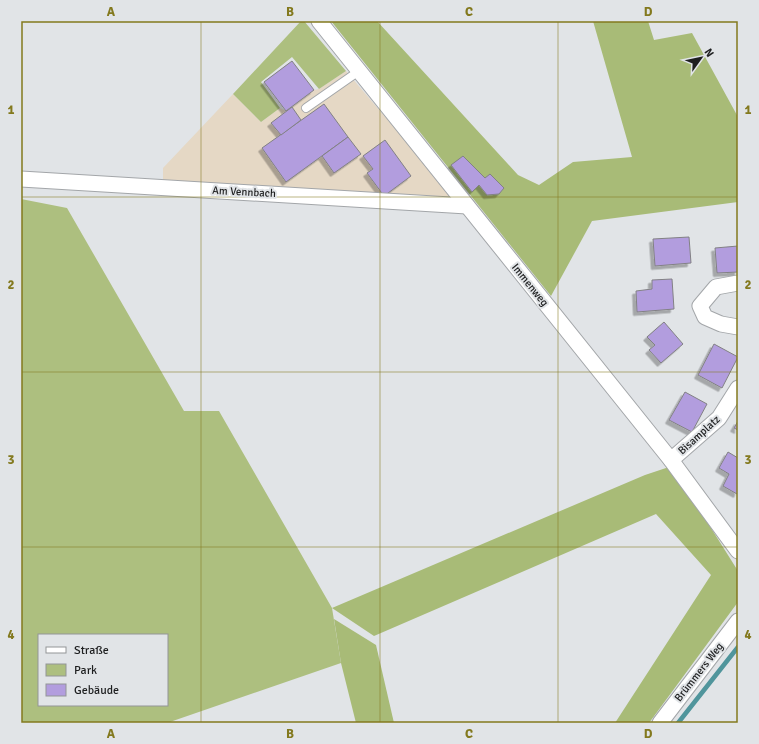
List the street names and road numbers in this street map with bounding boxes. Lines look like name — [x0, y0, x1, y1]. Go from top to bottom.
street label: Am Vennbach — [212, 184, 276, 200]
street label: Immenweg — [509, 261, 551, 309]
street label: Bisamplatz — [675, 413, 723, 457]
street label: Brümmers Weg — [672, 640, 726, 704]

